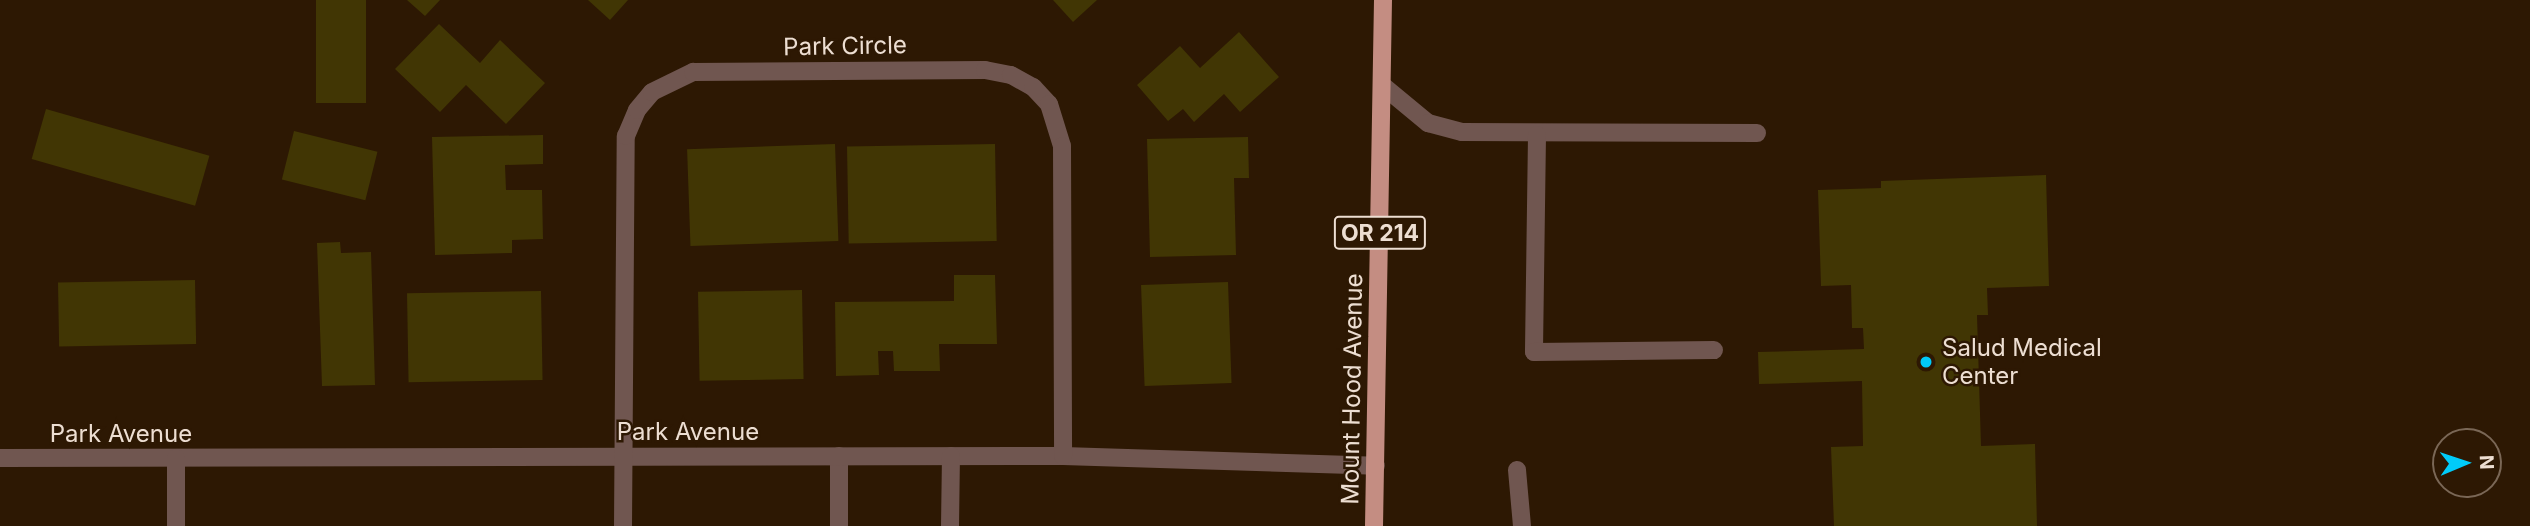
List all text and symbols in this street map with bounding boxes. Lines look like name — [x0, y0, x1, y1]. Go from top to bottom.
street label: Park Circle — [783, 31, 907, 61]
road number: OR 214 — [1333, 214, 1427, 252]
street label: Mount Hood Avenue — [1336, 273, 1368, 505]
place label: Salud Medical Center — [1942, 334, 2102, 390]
marker: Salud Medical Center — [1916, 352, 1936, 372]
street label: Park Avenue — [617, 418, 759, 446]
street label: Park Avenue — [50, 420, 192, 448]
north arrow — [2432, 428, 2502, 498]
text: N — [2475, 455, 2498, 470]

